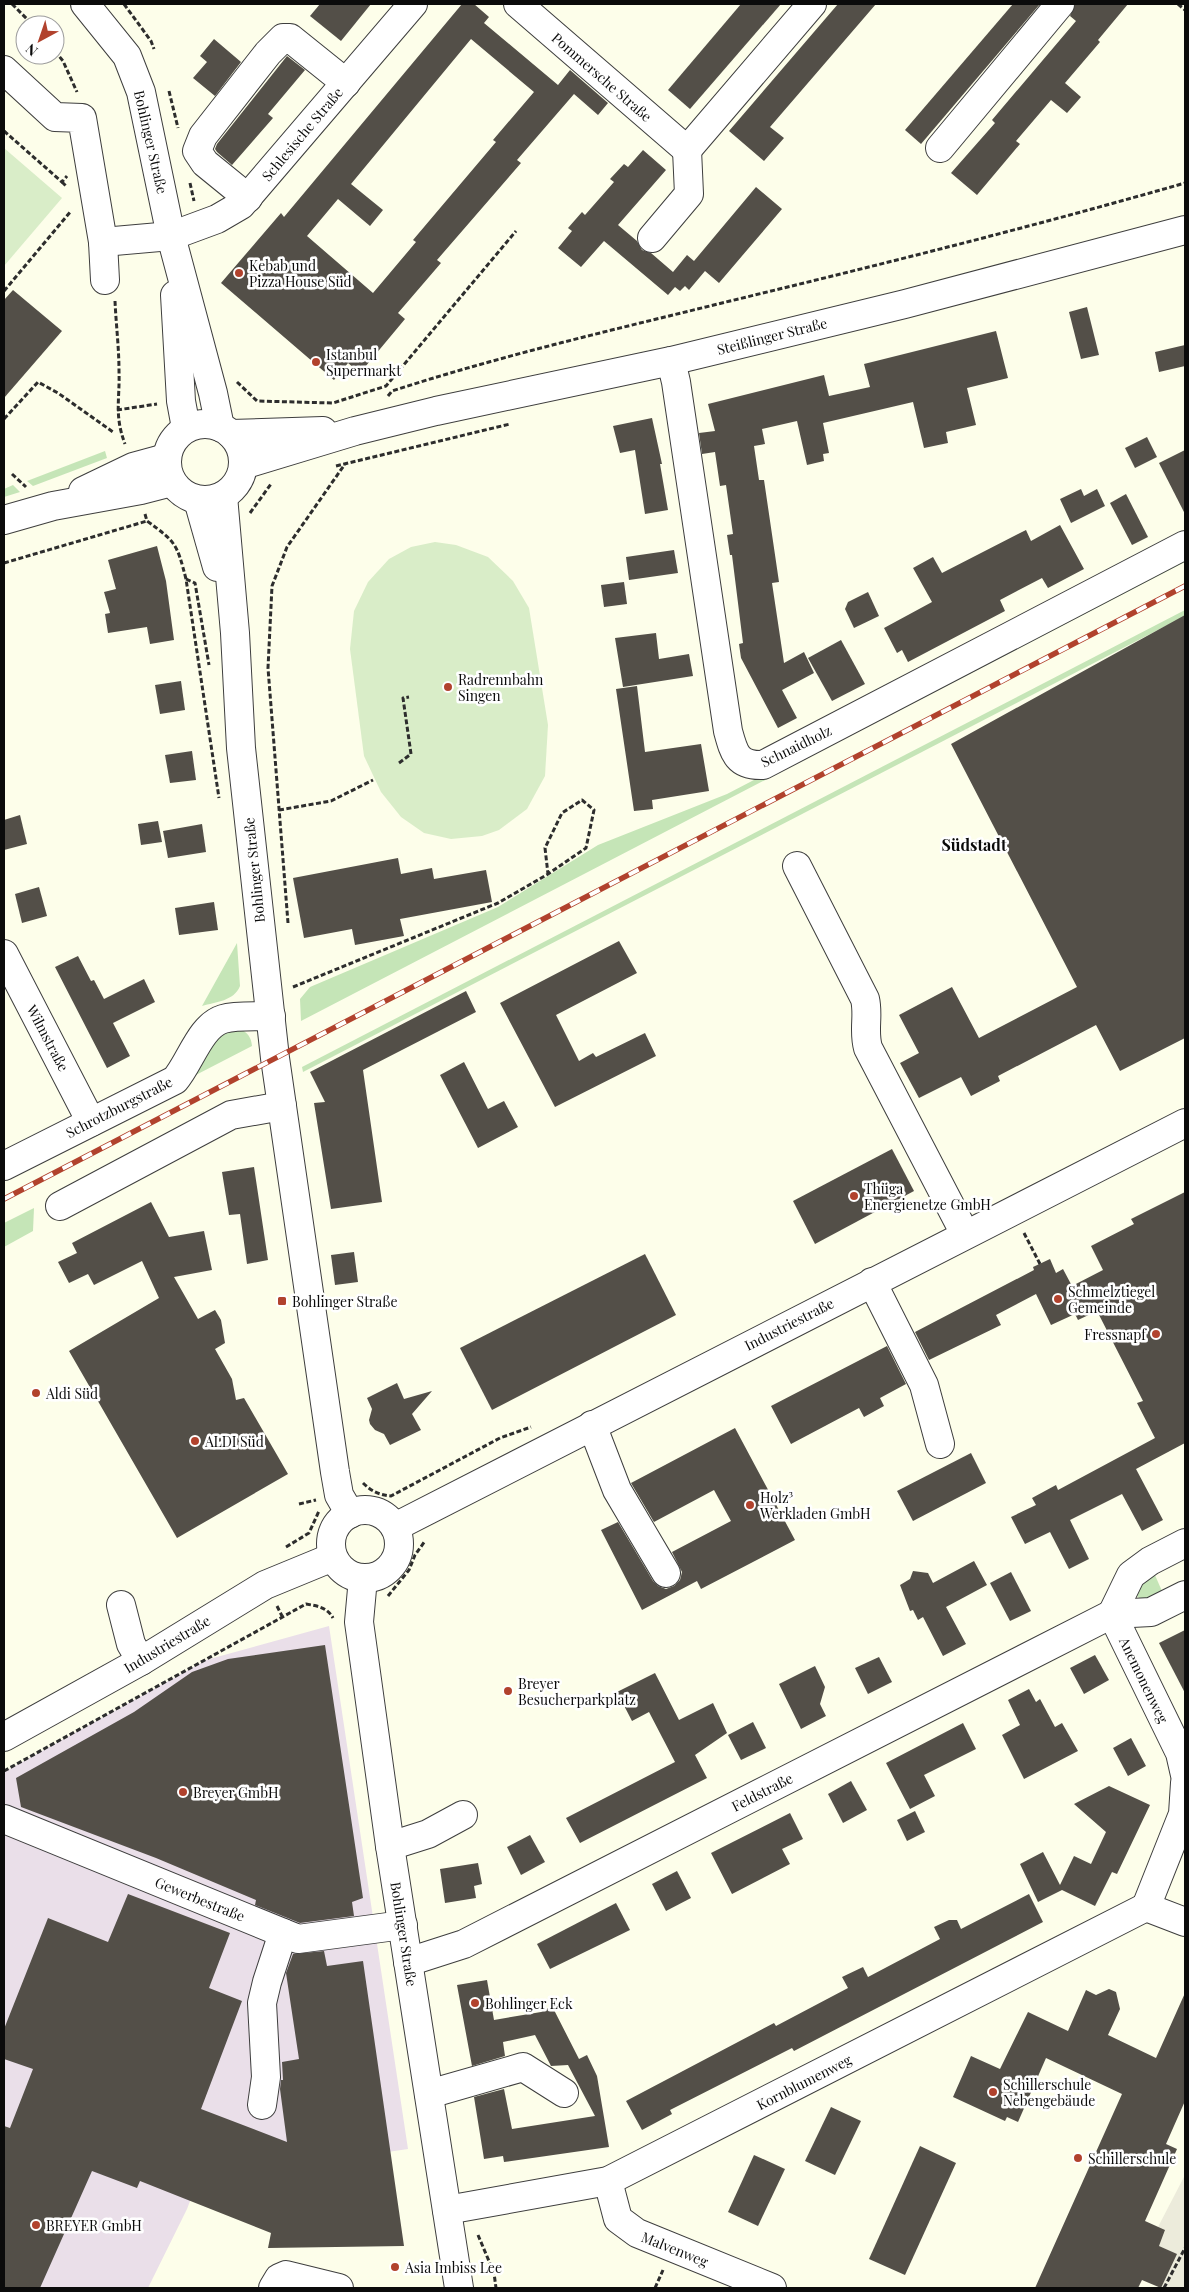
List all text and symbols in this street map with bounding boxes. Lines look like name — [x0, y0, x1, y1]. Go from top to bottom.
north arrow — [15, 15, 65, 65]
street label: Pommersche Straße — [548, 28, 656, 126]
text: N — [21, 40, 41, 61]
street label: Schlesische Straße — [257, 83, 347, 185]
street label: Bohlinger Straße — [130, 88, 172, 196]
place label: Kebab und Pizza House Süd — [249, 256, 352, 291]
marker: Kebab und Pizza House Süd — [233, 267, 245, 279]
street label: Steißlinger Straße — [715, 313, 829, 359]
place label: Istanbul Supermarkt — [326, 345, 402, 380]
marker: Istanbul Supermarkt — [310, 356, 322, 368]
place label: Radrennbahn Singen — [458, 670, 544, 705]
marker: Radrennbahn Singen — [442, 681, 454, 693]
street label: Schnaidholz — [757, 721, 835, 771]
street label: Bohlinger Straße — [239, 817, 269, 923]
district label: Südstadt — [941, 834, 1007, 855]
street label: Wilmstraße — [22, 1001, 73, 1074]
street label: Schrotzburgstraße — [63, 1072, 175, 1142]
place label: Thüga Energienetze GmbH — [864, 1179, 991, 1214]
marker: Thüga Energienetze GmbH — [848, 1190, 860, 1202]
place label: Schmelztiegel Gemeinde — [1068, 1282, 1155, 1317]
place label: Bohlinger Straße — [292, 1292, 398, 1311]
street label: Industriestraße — [741, 1293, 837, 1355]
marker: Schmelztiegel Gemeinde — [1052, 1293, 1064, 1305]
marker: Bohlinger Straße — [276, 1295, 288, 1307]
place label: Fressnapf — [1084, 1325, 1147, 1344]
marker: Fressnapf — [1150, 1328, 1162, 1340]
place label: Aldi Süd — [45, 1384, 98, 1403]
marker: Aldi Süd — [30, 1387, 42, 1399]
place label: ALDI Süd — [204, 1432, 264, 1451]
marker: ALDI Süd — [189, 1435, 201, 1447]
place label: Holz³ Werkladen GmbH — [759, 1488, 871, 1523]
marker: Holz³ Werkladen GmbH — [744, 1499, 756, 1511]
street label: Industriestraße — [120, 1611, 214, 1677]
street label: Anemonenweg — [1115, 1633, 1173, 1727]
place label: Breyer Besucherparkplatz — [518, 1674, 636, 1709]
marker: Breyer Besucherparkplatz — [502, 1685, 514, 1697]
street label: Feldstraße — [728, 1768, 796, 1816]
place label: Breyer GmbH — [193, 1783, 279, 1802]
marker: Breyer GmbH — [177, 1786, 189, 1798]
street label: Gewerbestraße — [152, 1872, 248, 1926]
street label: Bohlinger Straße — [386, 1880, 422, 1988]
place label: Bohlinger Eck — [485, 1994, 573, 2013]
marker: Bohlinger Eck — [469, 1997, 481, 2009]
street label: Kornblumenweg — [753, 2050, 855, 2114]
place label: Schillerschule Nebengebäude — [1003, 2075, 1095, 2110]
marker: Schillerschule Nebengebäude — [987, 2086, 999, 2098]
place label: Schillerschule — [1088, 2149, 1176, 2168]
marker: Schillerschule — [1072, 2152, 1084, 2164]
place label: BREYER GmbH — [46, 2216, 142, 2235]
marker: BREYER GmbH — [30, 2219, 42, 2231]
street label: Malvenweg — [639, 2227, 712, 2271]
place label: Asia Imbiss Lee — [404, 2258, 502, 2277]
marker: Asia Imbiss Lee — [389, 2261, 401, 2273]

